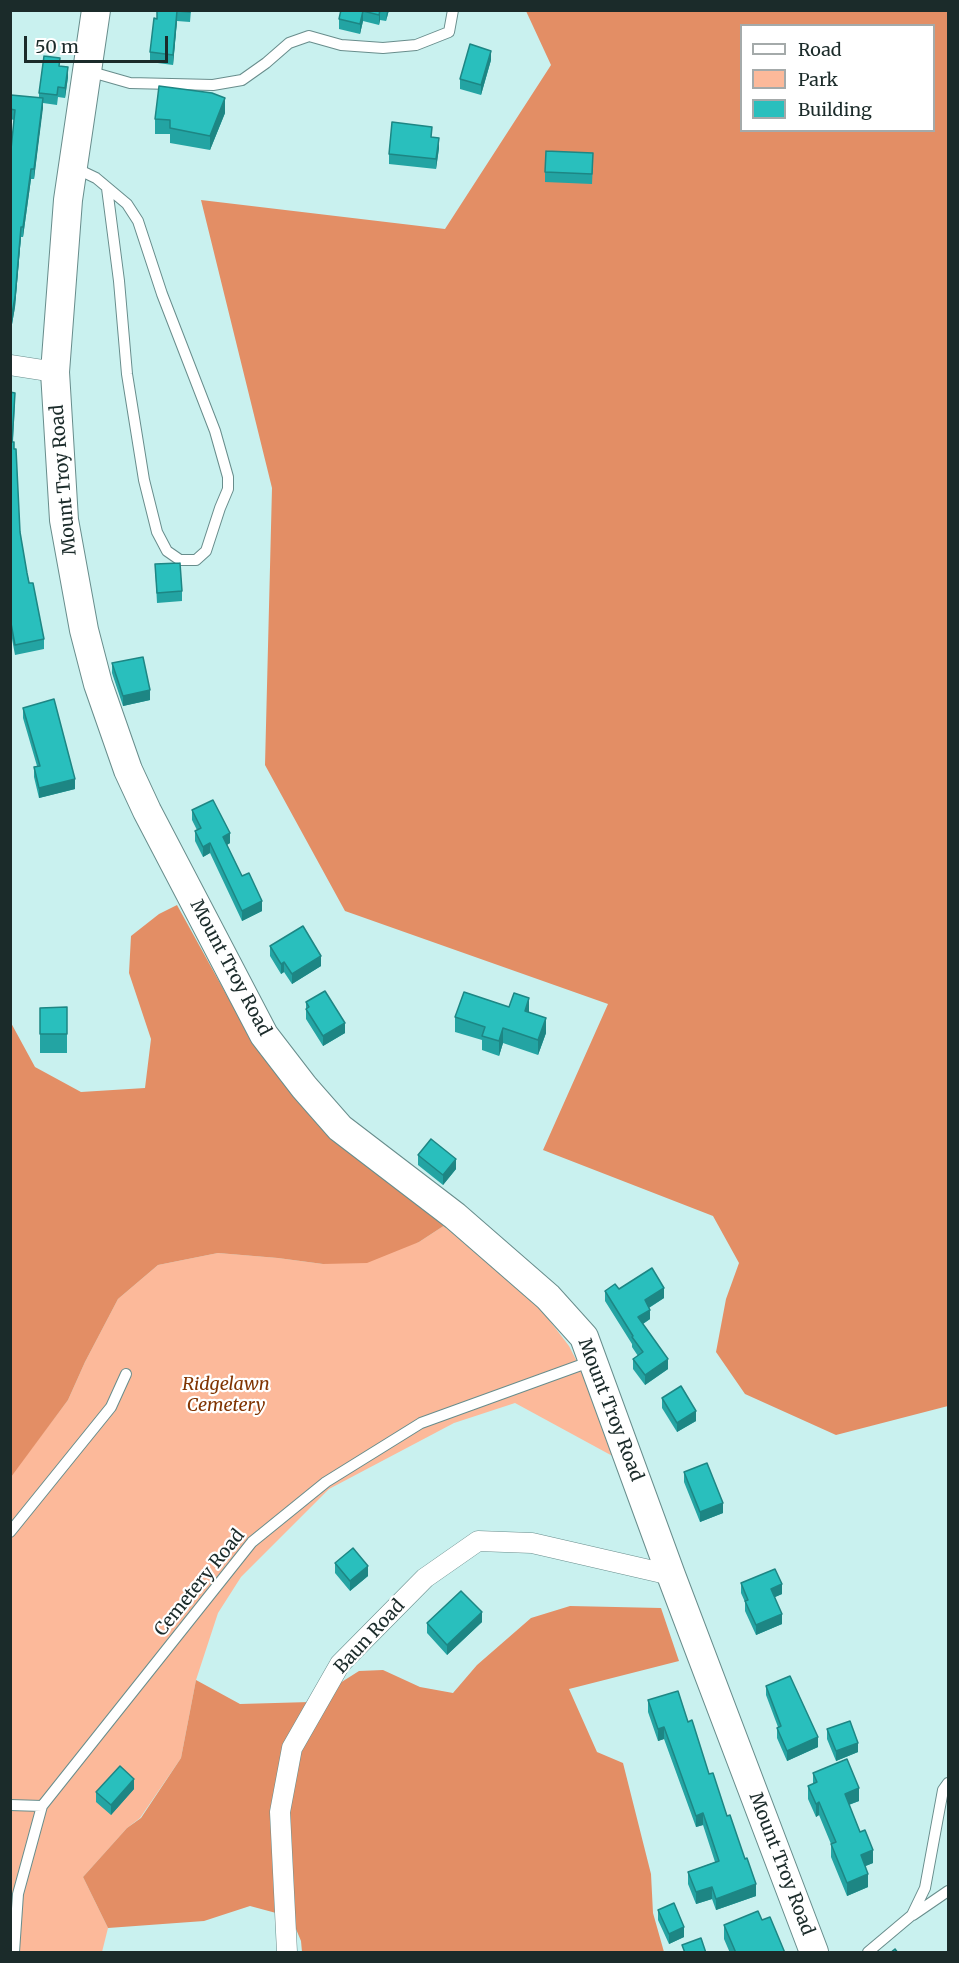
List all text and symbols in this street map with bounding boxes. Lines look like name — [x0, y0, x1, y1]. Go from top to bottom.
scale bar — [27, 24, 171, 62]
legend — [740, 24, 935, 132]
text: 50 m — [35, 35, 79, 58]
text: Road — [798, 38, 842, 61]
text: Park — [798, 68, 838, 91]
text: Building — [798, 98, 872, 121]
street label: Mount Troy Road — [47, 404, 81, 556]
street label: Mount Troy Road — [185, 896, 275, 1040]
street label: Mount Troy Road — [573, 1336, 647, 1484]
park label: Ridgelawn Cemetery — [182, 1374, 270, 1416]
street label: Cemetery Road — [150, 1525, 250, 1641]
street label: Baun Road — [330, 1596, 410, 1678]
street label: Mount Troy Road — [744, 1790, 818, 1938]

